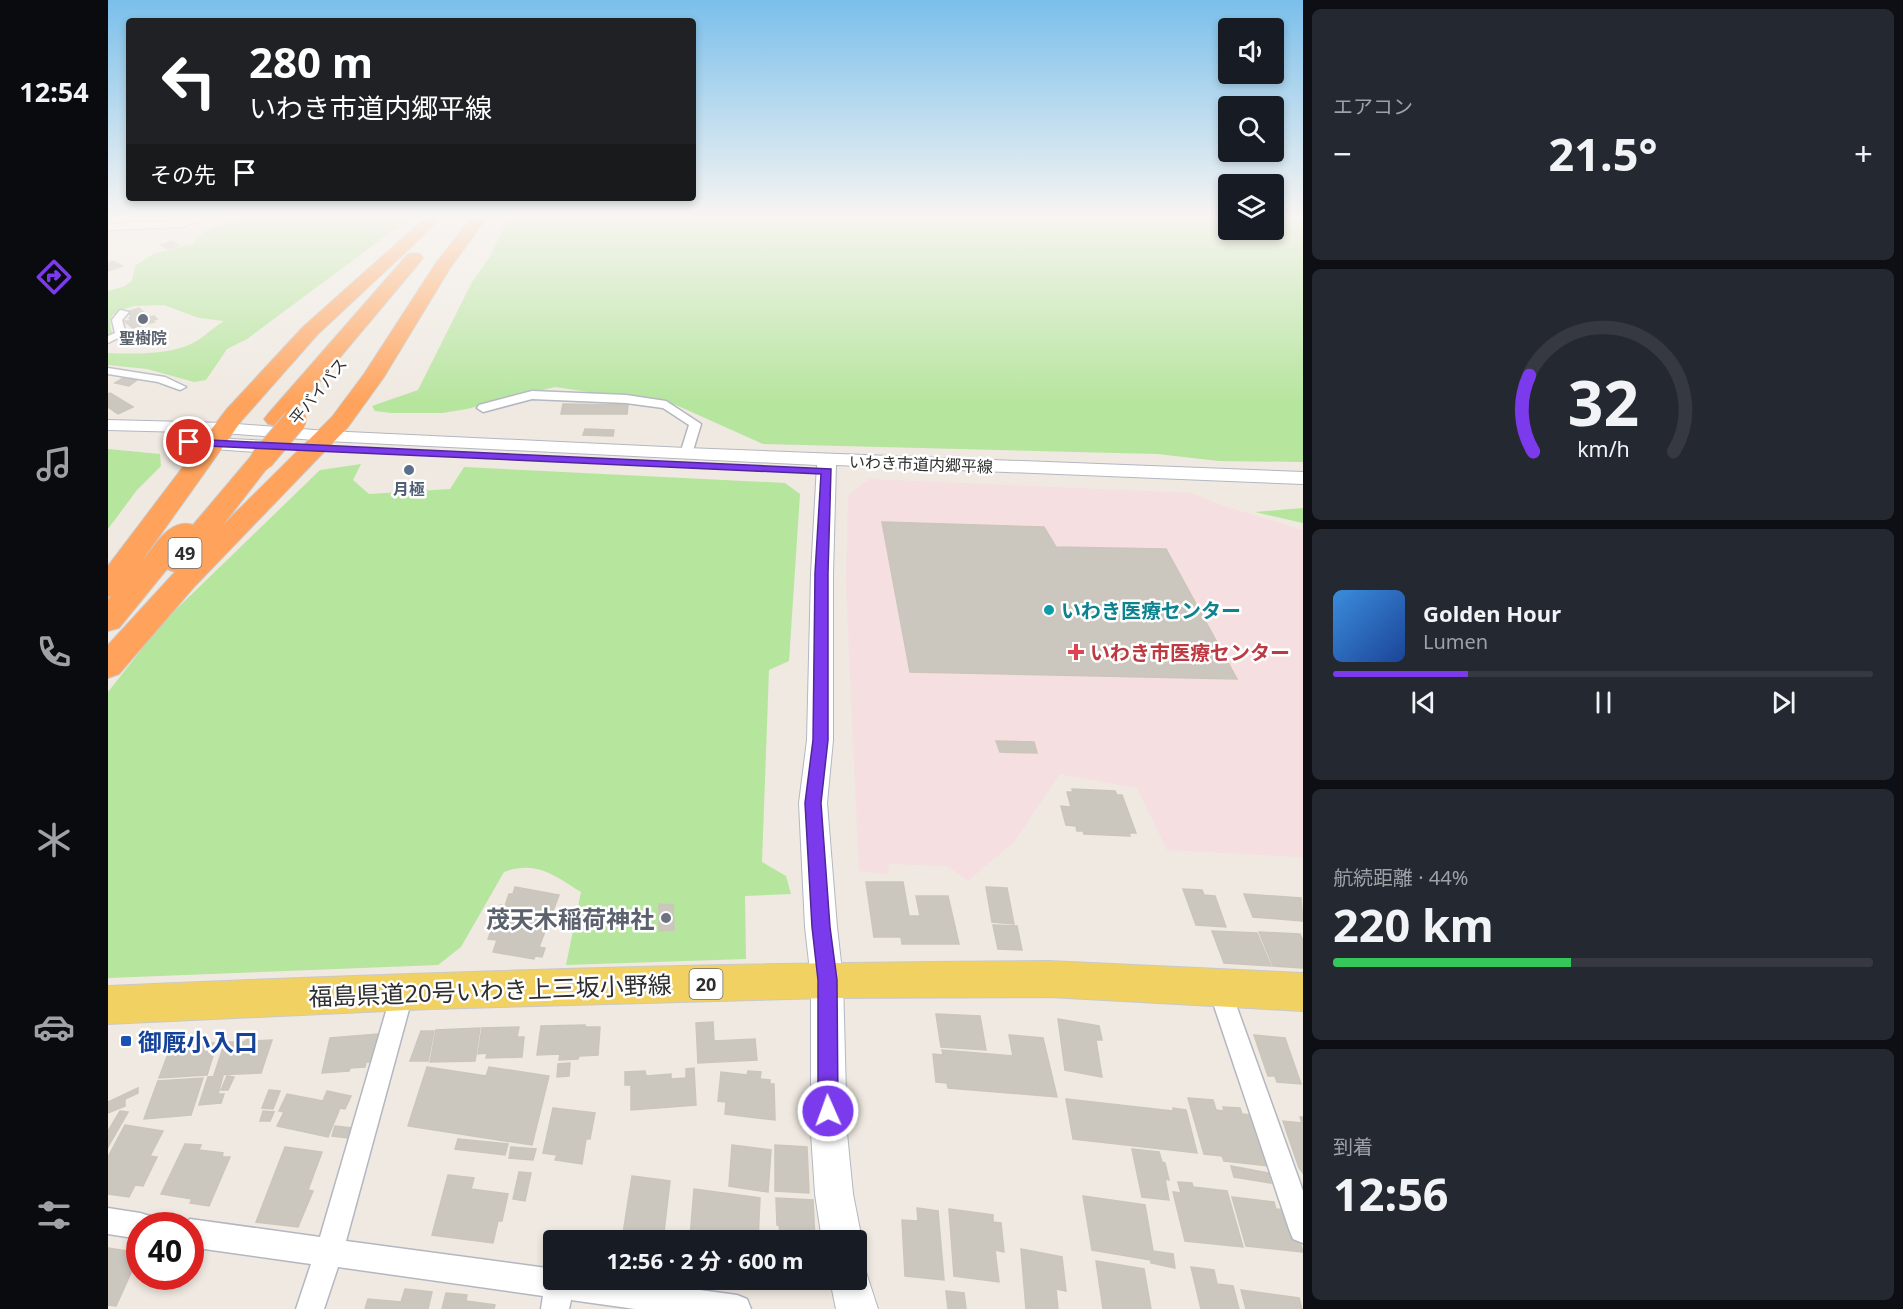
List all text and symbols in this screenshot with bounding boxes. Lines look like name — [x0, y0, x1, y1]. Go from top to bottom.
map controls — [1218, 18, 1284, 240]
button: sound — [1218, 18, 1284, 84]
text: 280 m — [249, 33, 373, 90]
icon: left — [150, 42, 228, 120]
text: 12:54 — [19, 73, 89, 110]
text: いわき市道内郷平線 — [249, 89, 492, 126]
text: エアコン — [1333, 93, 1413, 120]
button: search — [1218, 96, 1284, 162]
text: 21.5° — [1549, 123, 1657, 184]
text: − — [1333, 131, 1352, 176]
text: + — [1854, 131, 1873, 176]
icon: arrive — [228, 156, 261, 189]
text: その先 — [150, 159, 216, 189]
button: layers — [1218, 174, 1284, 240]
icon: directions — [33, 256, 75, 298]
marker: 聖樹院 — [136, 312, 150, 326]
place label: 聖樹院 — [119, 327, 167, 349]
street label: 平バイパス — [284, 353, 352, 429]
text: 32 — [1567, 359, 1639, 444]
pin — [163, 416, 214, 467]
icon: arrive — [172, 425, 205, 458]
text: km/h — [1577, 434, 1629, 463]
icon: music — [33, 443, 75, 485]
street label: いわき市道内郷平線 — [849, 450, 993, 478]
marker: 月極 — [402, 463, 416, 477]
place label: 月極 — [393, 478, 425, 500]
road number: 49 — [168, 538, 202, 568]
place label: いわき医療センター — [1061, 597, 1241, 624]
text: Golden Hour — [1423, 598, 1561, 628]
marker: いわき医療センター — [1042, 603, 1056, 617]
text: Lumen — [1423, 628, 1488, 655]
icon: phone — [33, 631, 75, 673]
place label: いわき市医療センター — [1090, 639, 1290, 666]
marker: いわき市医療センター — [1067, 643, 1085, 661]
icon: previous — [1407, 686, 1440, 719]
icon: pause — [1587, 686, 1620, 719]
icon: next — [1767, 686, 1800, 719]
icon: climate — [33, 819, 75, 861]
text: 航続距離 · 44% — [1333, 864, 1468, 891]
text: 220 km — [1333, 894, 1494, 955]
place label: 茂天木稲荷神社 — [486, 902, 654, 935]
marker: 茂天木稲荷神社 — [659, 911, 673, 925]
street label: 福島県道20号いわき上三坂小野線 — [308, 967, 672, 1013]
road number: 20 — [690, 969, 722, 999]
icon: car — [33, 1006, 75, 1048]
place label: 御厩小入口 — [138, 1025, 258, 1058]
marker: 御厩小入口 — [119, 1034, 133, 1048]
position arrow — [796, 1079, 860, 1143]
text: 到着 — [1333, 1133, 1373, 1160]
text: 12:56 — [1333, 1163, 1449, 1224]
icon: filters — [33, 1194, 75, 1236]
speed limit sign: 40 — [126, 1212, 204, 1290]
text: 12:56 · 2 分 · 600 m — [607, 1245, 804, 1275]

